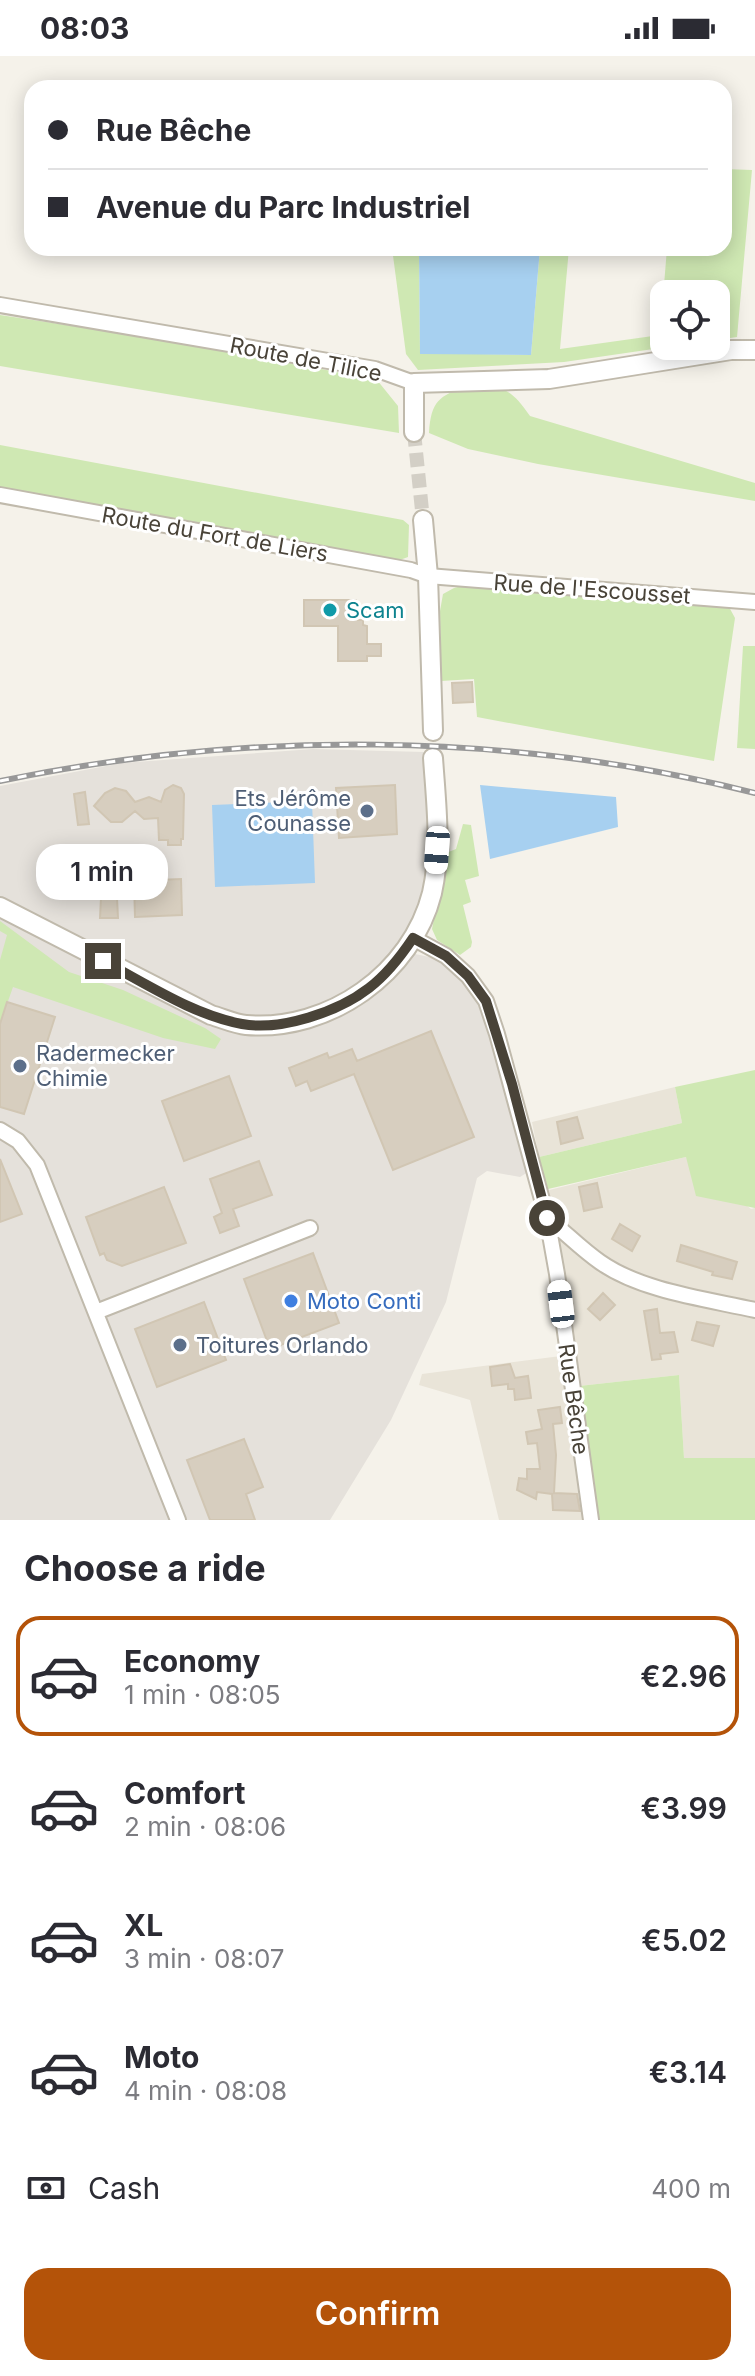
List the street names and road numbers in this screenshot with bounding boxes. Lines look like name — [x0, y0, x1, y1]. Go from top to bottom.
street label: Route de Tilice — [228, 332, 384, 386]
street label: Route du Fort de Liers — [100, 501, 330, 567]
street label: Rue de l'Escousset — [493, 569, 691, 609]
street label: Rue Bêche — [553, 1342, 595, 1456]

